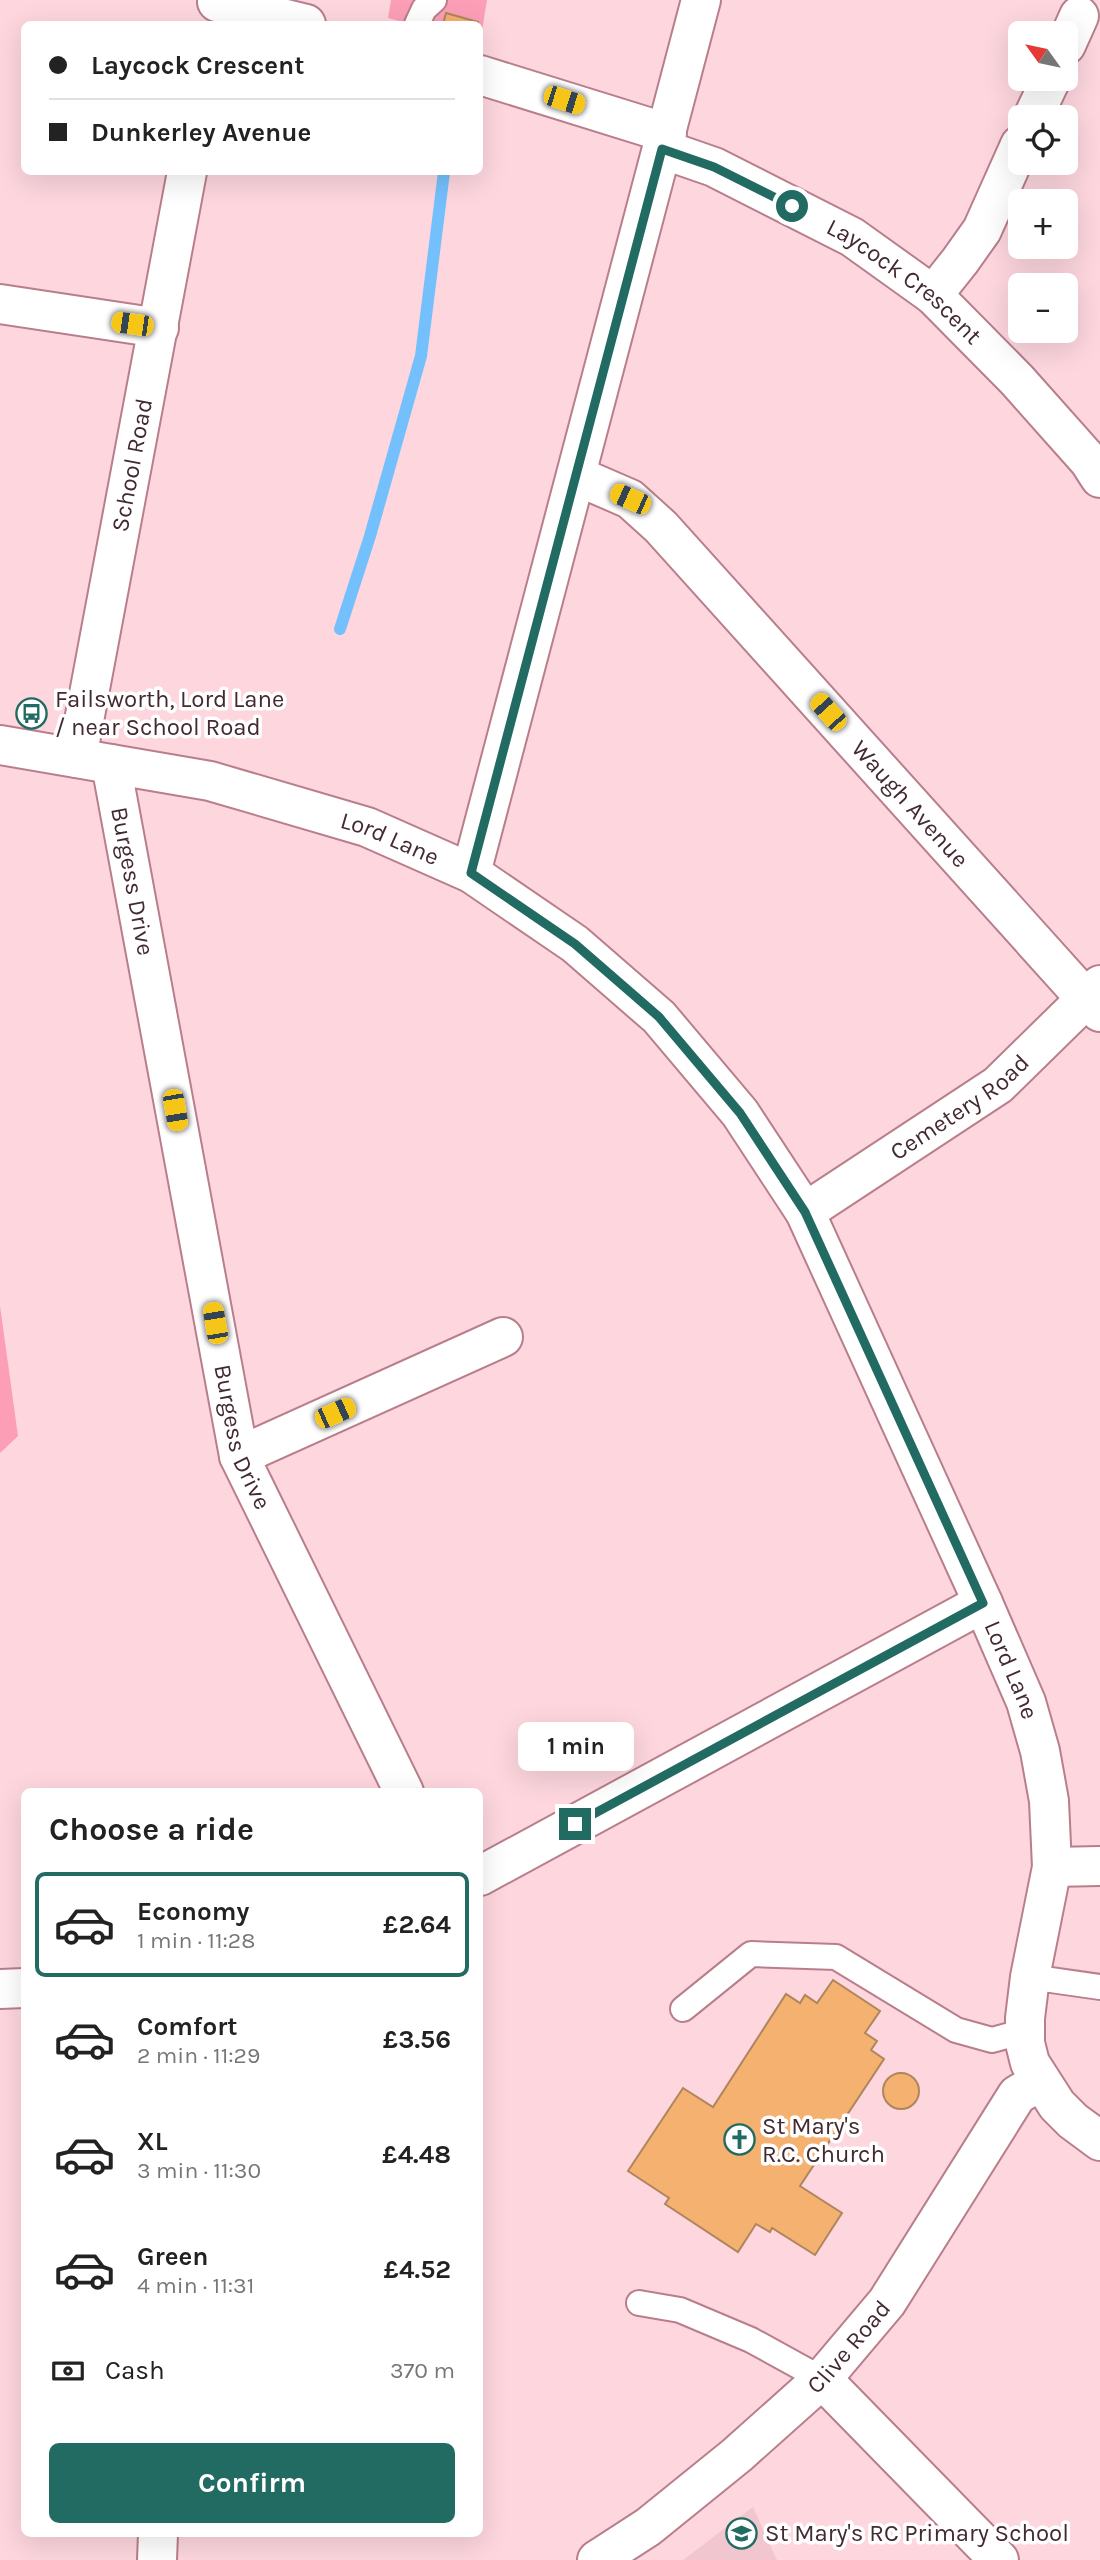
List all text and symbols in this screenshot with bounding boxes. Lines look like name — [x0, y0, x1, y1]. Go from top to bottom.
north arrow — [1008, 21, 1078, 91]
map controls — [1008, 21, 1078, 343]
text: Laycock Crescent — [91, 50, 305, 81]
car — [541, 84, 588, 116]
button: locate — [1008, 105, 1078, 175]
text: Dunkerley Avenue — [91, 117, 311, 148]
button: + — [1008, 189, 1078, 259]
route start — [776, 190, 808, 222]
street label: Laycock Crescent — [822, 213, 987, 350]
button: − — [1008, 273, 1078, 343]
car — [110, 311, 155, 337]
street label: School Road — [106, 396, 158, 534]
car — [607, 481, 654, 517]
place label: Failsworth, Lord Lane / near School Road — [55, 685, 284, 741]
car — [807, 689, 850, 735]
bus stop icon: Failsworth, Lord Lane / near School Road — [15, 696, 49, 730]
street label: Waugh Avenue — [846, 735, 975, 873]
street label: Burgess Drive — [105, 804, 160, 958]
street label: Lord Lane — [337, 806, 444, 871]
street label: Cemetery Road — [885, 1048, 1035, 1166]
car — [162, 1087, 189, 1133]
car — [202, 1300, 229, 1346]
street label: Burgess Drive — [208, 1362, 277, 1514]
car — [312, 1395, 359, 1431]
street label: Lord Lane — [978, 1616, 1044, 1722]
callout: 1 min — [517, 1722, 633, 1772]
text: 1 min — [547, 1733, 605, 1760]
route end — [559, 1808, 591, 1840]
text: Choose a ride — [49, 1811, 254, 1848]
icon: car — [53, 1893, 116, 1956]
text: Economy — [137, 1896, 249, 1927]
text: £2.64 — [383, 1909, 451, 1940]
text: 1 min · 11:28 — [137, 1927, 255, 1954]
icon: car — [53, 2008, 116, 2071]
text: Comfort — [137, 2011, 238, 2042]
text: £3.56 — [383, 2024, 451, 2055]
text: 2 min · 11:29 — [137, 2042, 260, 2069]
place label: St Mary's R.C. Church — [762, 2112, 885, 2168]
icon: car — [53, 2123, 116, 2186]
church icon: St Mary's R.C. Church — [722, 2123, 756, 2157]
text: XL — [137, 2126, 168, 2157]
text: £4.48 — [382, 2139, 451, 2170]
text: 3 min · 11:30 — [137, 2157, 261, 2184]
icon: car — [53, 2238, 116, 2301]
text: Green — [137, 2241, 209, 2272]
text: £4.52 — [383, 2254, 451, 2285]
text: 4 min · 11:31 — [137, 2272, 254, 2299]
street label: Clive Road — [801, 2295, 896, 2400]
icon: cash — [49, 2352, 87, 2390]
text: Cash — [105, 2355, 165, 2386]
text: 370 m — [390, 2357, 455, 2384]
button: Confirm — [49, 2443, 455, 2523]
school or university icon: St Mary's RC Primary School — [725, 2516, 759, 2550]
place label: St Mary's RC Primary School — [765, 2519, 1069, 2547]

